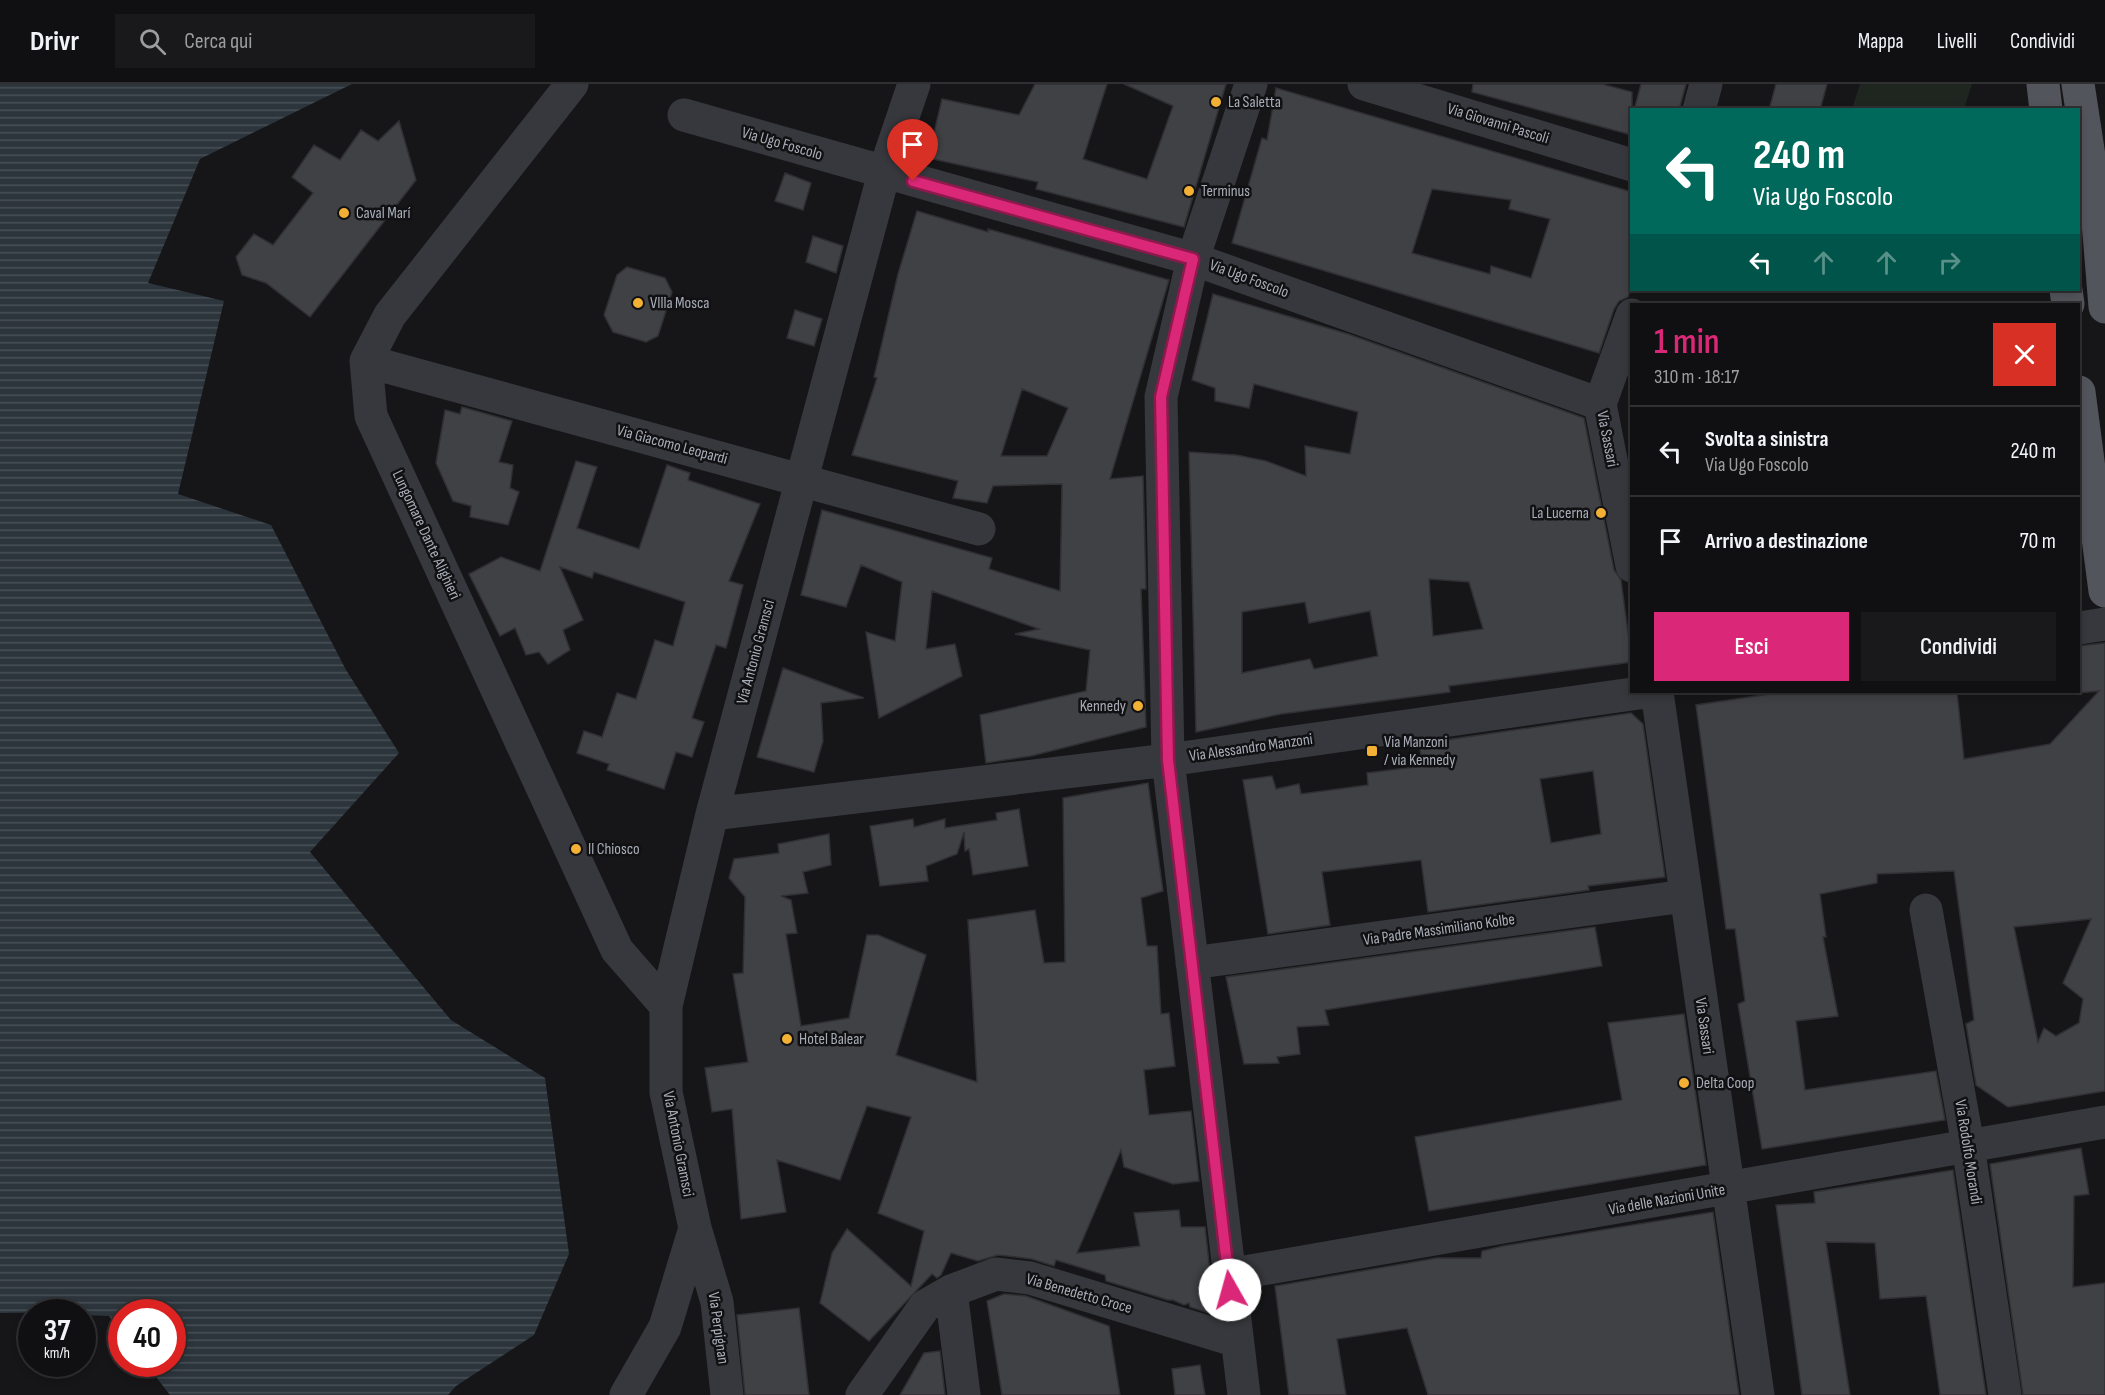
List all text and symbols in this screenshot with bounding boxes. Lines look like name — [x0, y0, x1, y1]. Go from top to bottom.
search box — [115, 14, 535, 68]
text: Drivr — [30, 25, 79, 58]
icon: search — [136, 25, 169, 58]
text: Cerca qui — [184, 28, 252, 55]
text: Mappa — [1858, 29, 1904, 54]
text: Livelli — [1937, 29, 1977, 54]
text: Condividi — [2010, 29, 2075, 54]
place label: La Saletta — [1228, 93, 1281, 112]
marker: La Saletta — [1209, 95, 1223, 109]
street label: Via Giovanni Pascoli — [1445, 100, 1551, 149]
pin — [887, 119, 938, 181]
street label: Via Ugo Foscolo — [739, 123, 825, 165]
icon: arrive — [896, 128, 929, 161]
text: 240 m — [1753, 130, 1845, 181]
icon: left — [1654, 132, 1732, 210]
text: Via Ugo Foscolo — [1753, 181, 1893, 213]
place label: Terminus — [1201, 182, 1250, 201]
marker: Terminus — [1182, 184, 1196, 198]
place label: Caval Marí — [356, 204, 410, 223]
marker: Caval Marí — [337, 206, 351, 220]
icon: left — [1744, 246, 1777, 279]
icon: ahead — [1807, 246, 1840, 279]
icon: ahead — [1870, 246, 1903, 279]
icon: right — [1933, 246, 1966, 279]
street label: Via Ugo Foscolo — [1207, 256, 1291, 302]
place label: VIlla Mosca — [650, 294, 709, 313]
marker: VIlla Mosca — [631, 296, 645, 310]
text: 1 min — [1654, 321, 1719, 364]
button: close — [1993, 323, 2056, 386]
text: 310 m · 18:17 — [1654, 365, 1739, 389]
street label: Via Sassari — [1592, 409, 1622, 469]
street label: Via Giacomo Leopardi — [614, 421, 730, 469]
text: Svolta a sinistra — [1705, 426, 1828, 453]
icon: left — [1654, 435, 1687, 468]
text: 240 m — [2010, 438, 2056, 465]
text: Via Ugo Foscolo — [1705, 453, 1809, 477]
street label: Lungomare Dante Alighieri — [388, 467, 464, 603]
place label: La Lucerna — [1531, 504, 1589, 523]
marker: La Lucerna — [1594, 506, 1608, 520]
icon: arrive — [1654, 525, 1687, 558]
text: Arrivo a destinazione — [1705, 528, 1868, 555]
text: 70 m — [2020, 528, 2056, 555]
street label: Via Antonio Gramsci — [733, 598, 779, 706]
button: Esci — [1654, 612, 1849, 681]
button: Condividi — [1861, 612, 2056, 681]
place label: Kennedy — [1080, 697, 1126, 716]
marker: Kennedy — [1131, 699, 1145, 713]
street label: Via Alessandro Manzoni — [1188, 730, 1314, 766]
place label: Via Manzoni / via Kennedy — [1384, 733, 1455, 770]
marker: Via Manzoni / via Kennedy — [1365, 744, 1379, 758]
place label: Il Chiosco — [588, 840, 640, 859]
marker: Il Chiosco — [569, 842, 583, 856]
street label: Via Padre Massimiliano Kolbe — [1362, 910, 1516, 950]
street label: Via Sassari — [1691, 997, 1717, 1055]
place label: Hotel Balear — [799, 1030, 864, 1049]
marker: Hotel Balear — [780, 1032, 794, 1046]
place label: Delta Coop — [1696, 1074, 1754, 1093]
marker: Delta Coop — [1677, 1076, 1691, 1090]
street label: Via Antonio Gramsci — [658, 1090, 698, 1198]
street label: Via Rodolfo Morandi — [1950, 1098, 1986, 1206]
street label: Via delle Nazioni Unite — [1607, 1180, 1727, 1220]
position arrow — [1198, 1258, 1262, 1322]
street label: Via Benedetto Croce — [1024, 1270, 1134, 1318]
street label: Via Perpignan — [704, 1291, 732, 1365]
speed limit sign: 40 — [108, 1299, 186, 1377]
text: 37 — [44, 1313, 70, 1349]
text: km/h — [44, 1344, 70, 1363]

